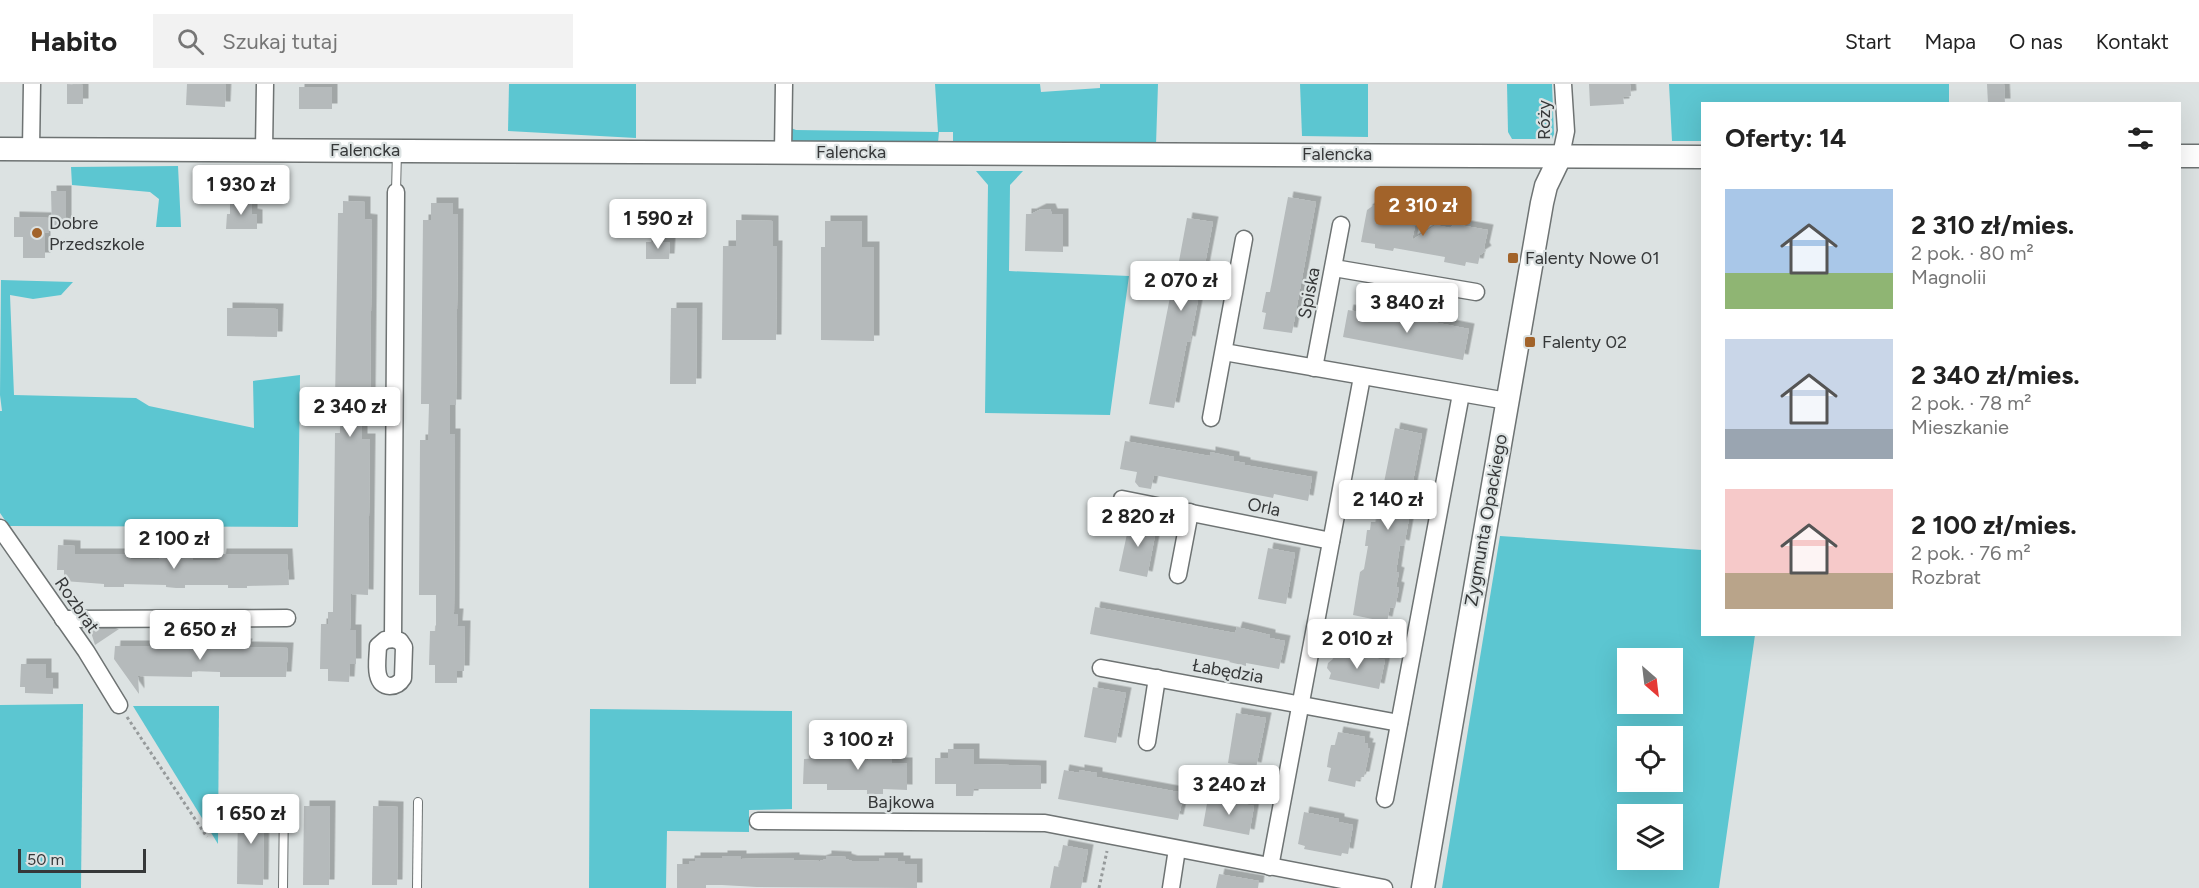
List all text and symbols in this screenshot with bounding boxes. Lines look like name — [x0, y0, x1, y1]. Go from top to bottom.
search box — [153, 14, 573, 68]
text: Habito — [30, 24, 117, 58]
icon: search — [174, 25, 207, 58]
text: Szukaj tutaj — [222, 28, 338, 55]
text: Start — [1845, 29, 1891, 54]
text: Mapa — [1924, 29, 1976, 54]
text: O nas — [2009, 29, 2063, 54]
text: Kontakt — [2096, 29, 2169, 54]
street label: Róży — [1533, 99, 1555, 140]
text: Oferty: 14 — [1725, 122, 1847, 154]
icon: filters — [2124, 122, 2157, 155]
street label: Falencka — [330, 139, 400, 161]
street label: Falencka — [816, 141, 886, 163]
street label: Falencka — [1302, 143, 1372, 165]
pin: 1 930 zł — [179, 165, 303, 216]
text: 1 930 zł — [207, 172, 275, 196]
pin: 2 310 zł — [1361, 186, 1485, 237]
text: 2 310 zł — [1389, 193, 1457, 217]
pin: 1 590 zł — [596, 199, 720, 250]
text: 1 590 zł — [623, 206, 693, 230]
text: 2 310 zł/mies. — [1911, 209, 2074, 241]
place label: Dobre Przedszkole — [49, 212, 145, 255]
icon: home — [1773, 213, 1845, 285]
marker: Dobre Przedszkole — [30, 226, 44, 240]
text: 2 pok. · 80 m² — [1911, 241, 2034, 265]
place label: Falenty Nowe 01 — [1525, 247, 1660, 269]
marker: Falenty Nowe 01 — [1506, 251, 1520, 265]
pin: 2 070 zł — [1119, 261, 1243, 312]
street label: Spiska — [1293, 265, 1325, 321]
text: Magnolii — [1911, 265, 1986, 289]
text: 2 070 zł — [1144, 268, 1218, 292]
pin: 3 840 zł — [1345, 283, 1469, 334]
text: 3 840 zł — [1370, 290, 1444, 314]
place label: Falenty 02 — [1542, 331, 1627, 353]
marker: Falenty 02 — [1523, 335, 1537, 349]
text: 2 340 zł/mies. — [1911, 359, 2080, 391]
icon: home — [1773, 363, 1845, 435]
pin: 2 340 zł — [288, 387, 412, 438]
text: 2 pok. · 78 m² — [1911, 391, 2032, 415]
text: 2 340 zł — [313, 394, 387, 418]
text: Mieszkanie — [1911, 415, 2009, 439]
street label: Zygmunta Opackiego — [1460, 432, 1512, 608]
pin: 2 140 zł — [1326, 480, 1450, 531]
text: 2 140 zł — [1353, 487, 1423, 511]
street label: Orla — [1245, 493, 1283, 521]
pin: 2 820 zł — [1076, 497, 1200, 548]
text: 2 820 zł — [1101, 504, 1175, 528]
text: 2 100 zł/mies. — [1911, 509, 2077, 541]
icon: home — [1773, 513, 1845, 585]
pin: 2 100 zł — [112, 519, 236, 570]
text: 2 100 zł — [139, 526, 209, 550]
text: 2 pok. · 76 m² — [1911, 541, 2031, 565]
text: Rozbrat — [1911, 565, 1981, 589]
street label: Rozbrat — [50, 573, 104, 637]
pin: 2 650 zł — [138, 610, 262, 661]
text: 2 650 zł — [164, 617, 236, 641]
pin: 2 010 zł — [1295, 619, 1419, 670]
text: 2 010 zł — [1322, 626, 1392, 650]
north arrow — [1617, 648, 1683, 714]
map controls — [1617, 648, 1683, 870]
street label: Łabędzia — [1191, 654, 1265, 688]
pin: 3 100 zł — [796, 720, 920, 771]
button: locate — [1617, 726, 1683, 792]
text: 3 100 zł — [823, 727, 893, 751]
pin: 3 240 zł — [1167, 765, 1291, 816]
text: 3 240 zł — [1192, 772, 1266, 796]
street label: Bajkowa — [868, 791, 934, 813]
pin: 1 650 zł — [189, 794, 313, 845]
text: 1 650 zł — [216, 801, 286, 825]
button: layers — [1617, 804, 1683, 870]
scale bar — [18, 846, 146, 874]
text: 50 m — [27, 850, 64, 869]

